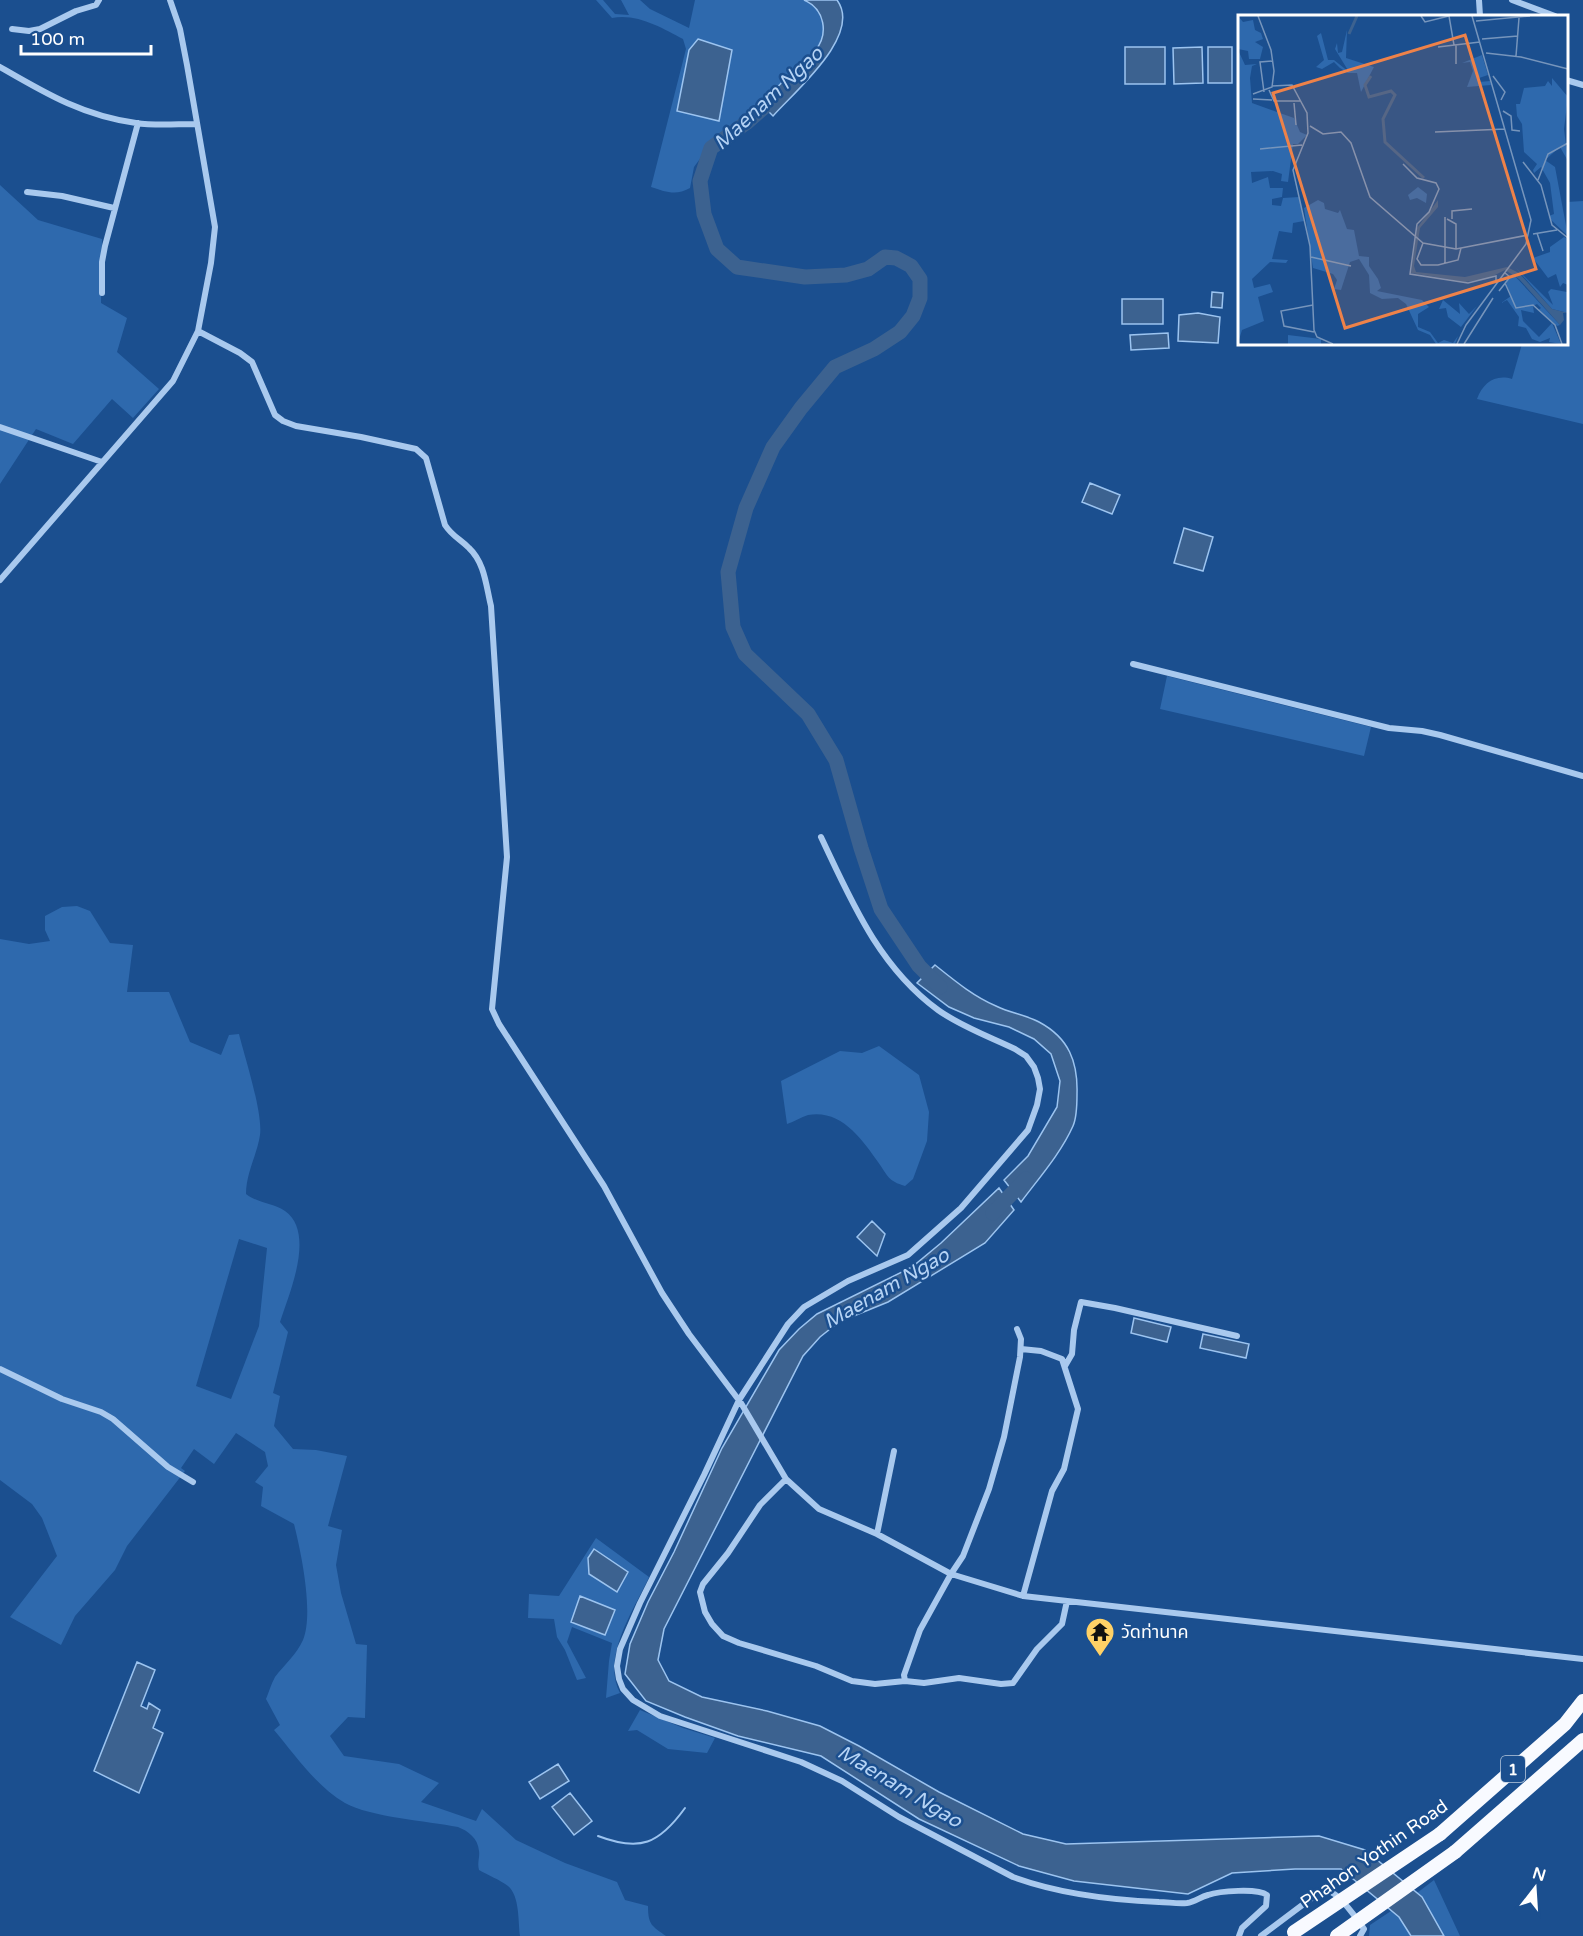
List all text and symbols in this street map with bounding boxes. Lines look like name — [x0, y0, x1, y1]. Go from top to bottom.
inset map — [1238, 15, 1568, 345]
scale bar — [21, 18, 152, 56]
text: 100 m — [30, 28, 85, 50]
water label: Maenam Ngao — [709, 41, 829, 155]
water label: Maenam Ngao — [820, 1243, 954, 1334]
temple icon: วัดท่านาค — [1084, 1616, 1116, 1658]
place label: วัดท่านาค — [1121, 1621, 1189, 1643]
water label: Maenam Ngao — [833, 1740, 967, 1834]
road number: 1 — [1501, 1756, 1525, 1782]
street label: Phahon Yothin Road — [1296, 1795, 1452, 1913]
north arrow — [1505, 1858, 1565, 1918]
text: N — [1530, 1863, 1548, 1886]

